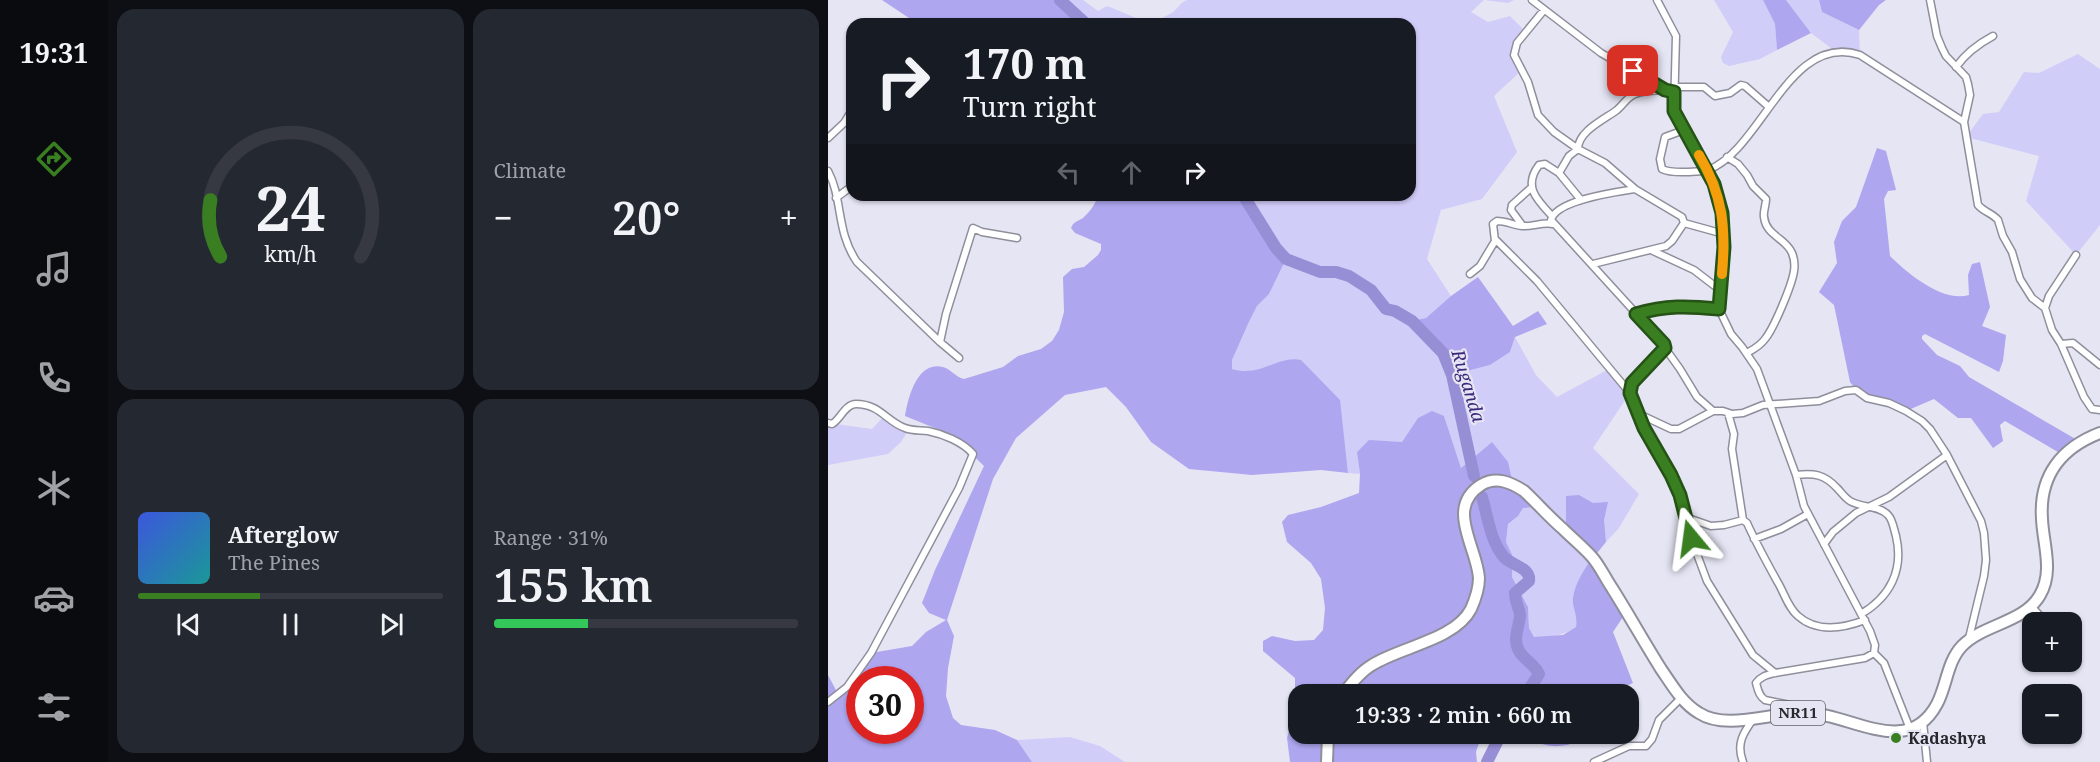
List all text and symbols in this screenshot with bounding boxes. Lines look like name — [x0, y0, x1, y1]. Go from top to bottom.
text: 19:31 — [19, 34, 89, 71]
text: 170 m — [963, 34, 1087, 91]
icon: right — [864, 42, 942, 120]
pin — [1607, 45, 1658, 96]
icon: arrive — [1616, 54, 1649, 87]
text: Turn right — [963, 88, 1096, 125]
icon: directions — [33, 138, 75, 180]
icon: left — [1052, 156, 1085, 189]
icon: ahead — [1115, 156, 1148, 189]
icon: right — [1178, 156, 1211, 189]
text: Climate — [494, 157, 566, 184]
text: 24 — [255, 164, 326, 249]
text: 20° — [612, 187, 680, 248]
text: − — [494, 195, 513, 240]
text: + — [780, 195, 798, 240]
text: km/h — [264, 239, 317, 268]
icon: music — [33, 248, 75, 290]
water label: Ruganda — [1446, 345, 1492, 426]
icon: phone — [33, 357, 75, 399]
icon: climate — [33, 467, 75, 509]
position arrow — [1659, 506, 1723, 570]
text: Afterglow — [228, 519, 339, 549]
text: Range · 31% — [494, 524, 608, 551]
text: The Pines — [228, 549, 320, 576]
text: 155 km — [494, 554, 653, 615]
icon: car — [33, 577, 75, 619]
icon: previous — [172, 608, 205, 641]
icon: pause — [274, 608, 307, 641]
icon: next — [375, 608, 408, 641]
map controls — [2022, 612, 2082, 744]
button: + — [2022, 612, 2082, 672]
speed limit sign: 30 — [846, 666, 924, 744]
button: − — [2022, 684, 2082, 744]
icon: filters — [33, 686, 75, 728]
text: 19:33 · 2 min · 660 m — [1355, 699, 1572, 729]
road number: NR11 — [1771, 701, 1825, 725]
place label: Kadashya — [1908, 727, 1987, 749]
marker: Kadashya — [1889, 731, 1903, 745]

